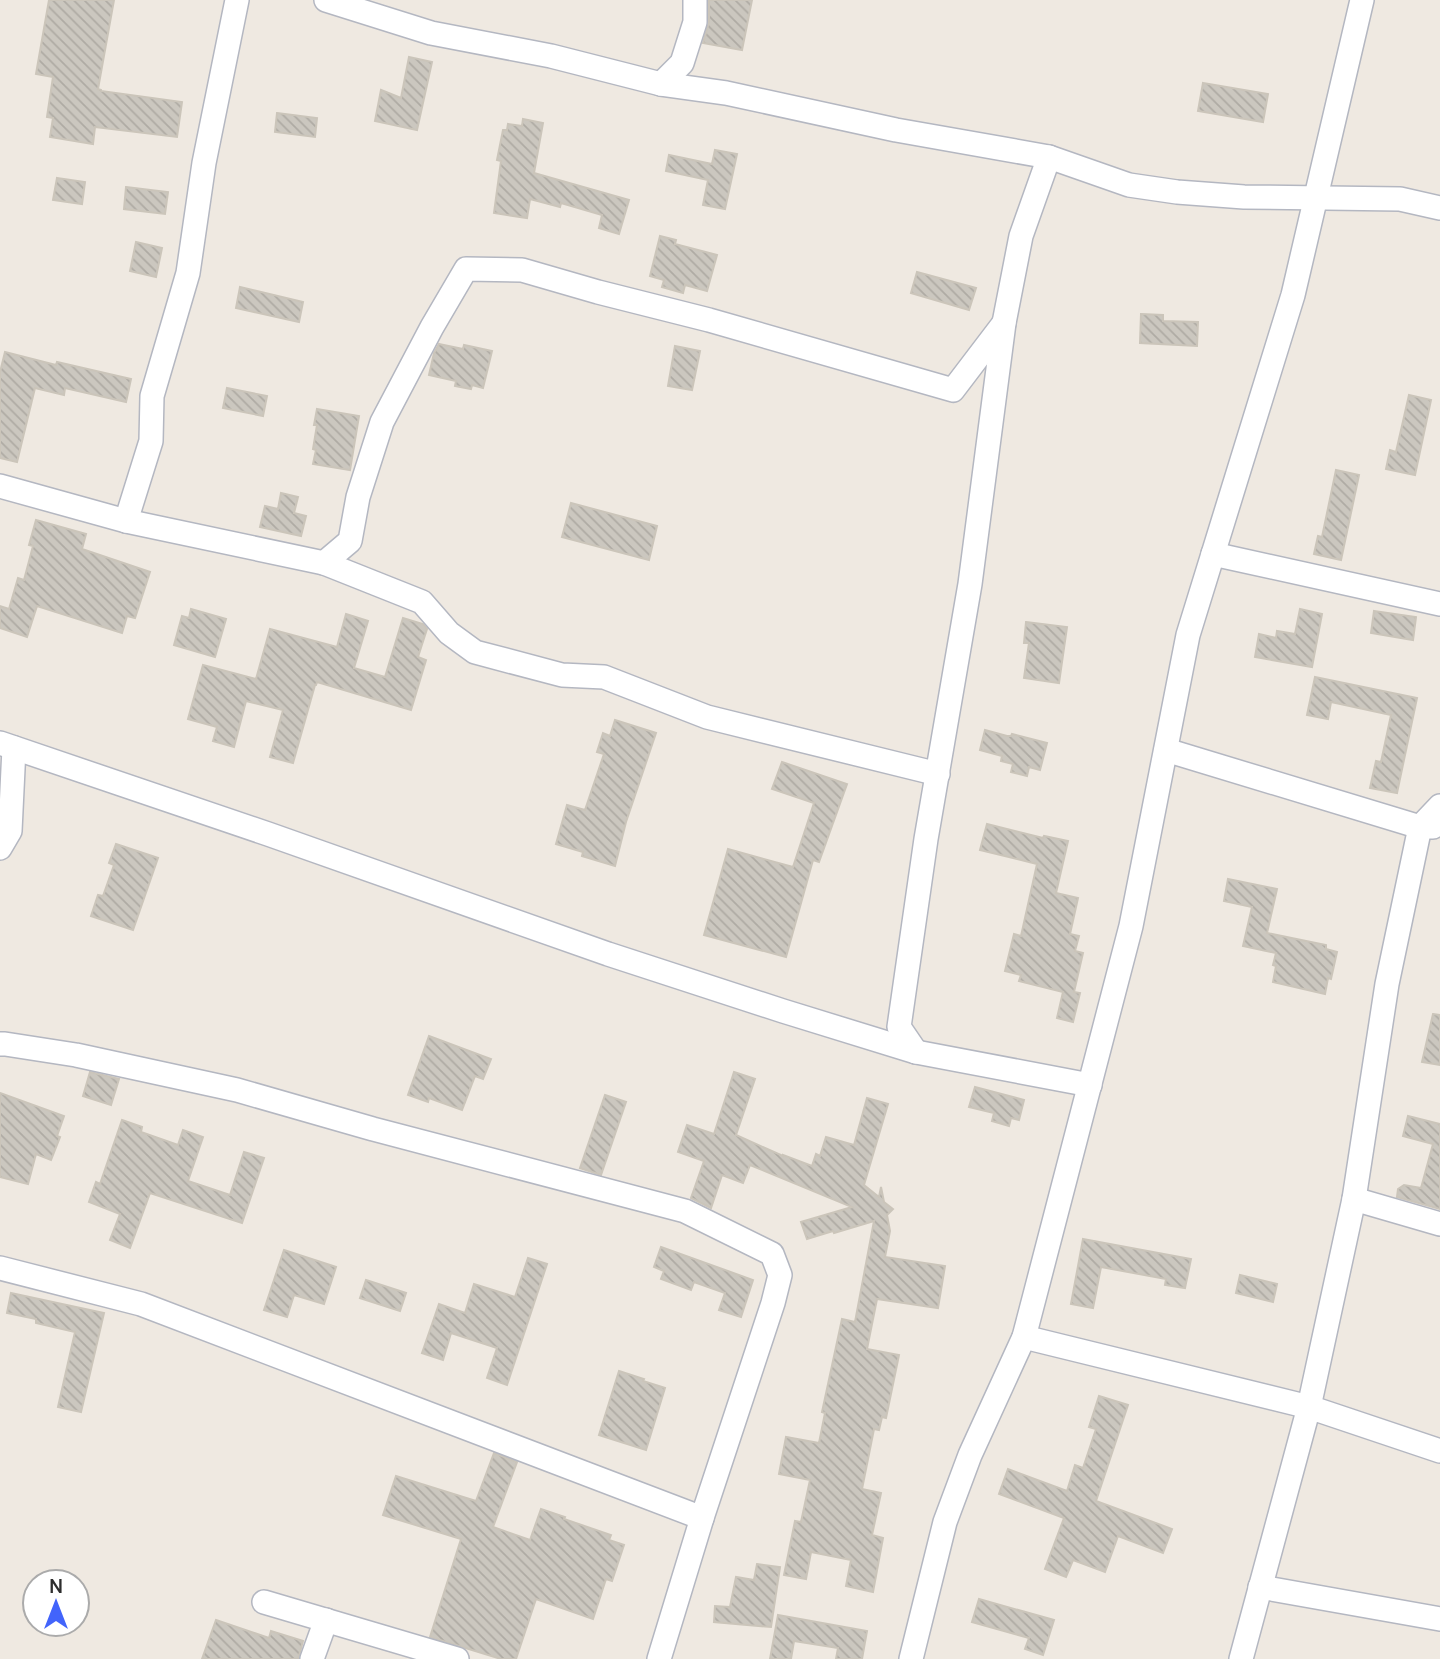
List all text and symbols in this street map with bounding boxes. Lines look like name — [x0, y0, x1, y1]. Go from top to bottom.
north arrow — [21, 1568, 91, 1638]
text: N — [49, 1573, 63, 1599]

